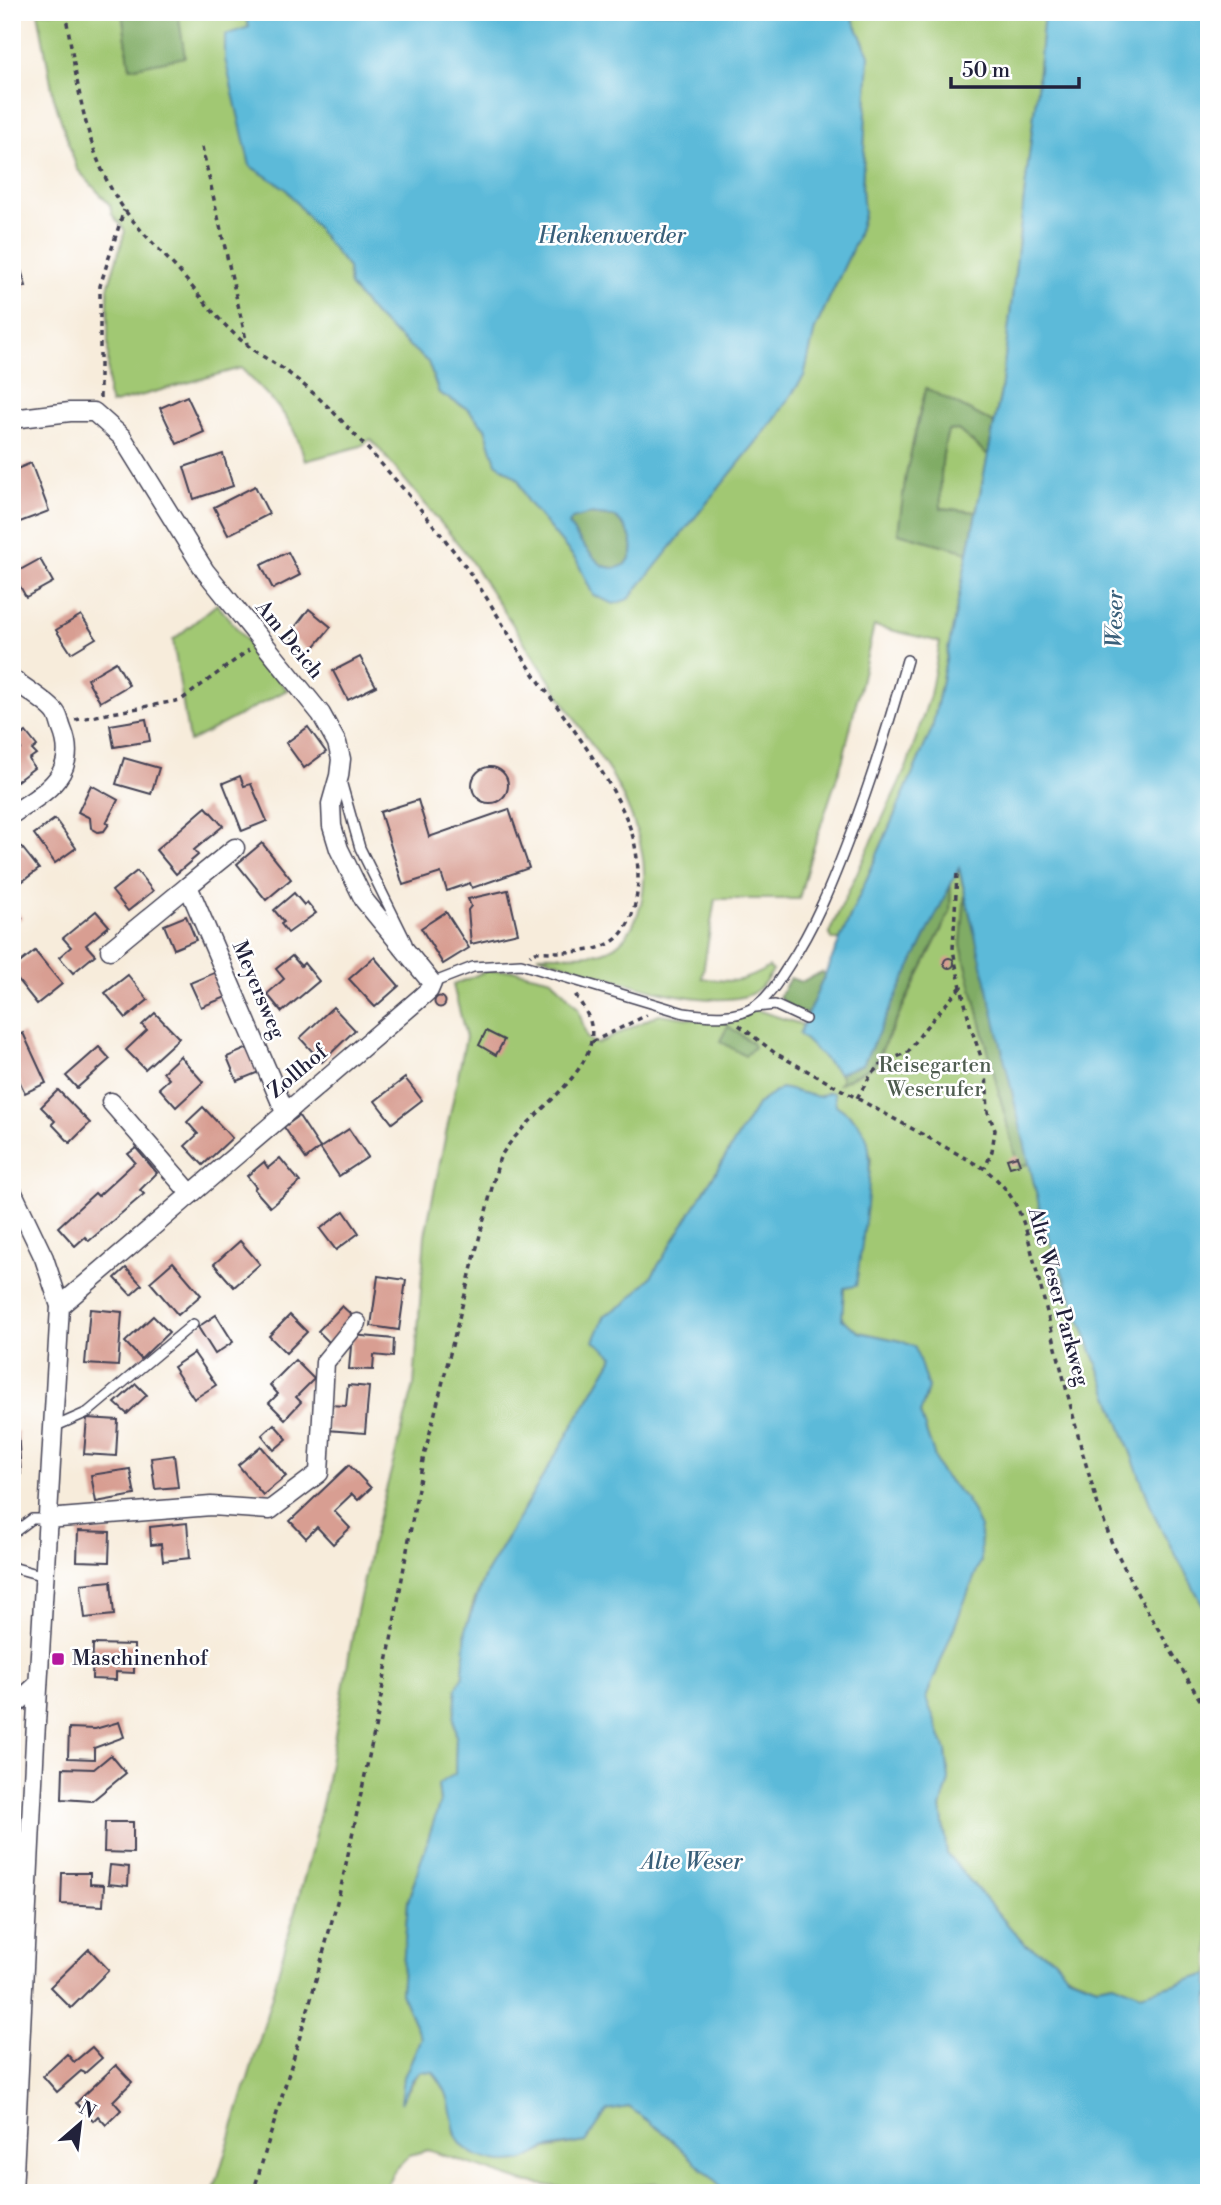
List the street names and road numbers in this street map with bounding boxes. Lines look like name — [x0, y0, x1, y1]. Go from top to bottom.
street label: Am Deich — [249, 595, 329, 685]
street label: Meyersweg — [226, 937, 290, 1043]
street label: Zollhof — [263, 1039, 334, 1104]
street label: Alte Weser Parkweg — [1021, 1204, 1094, 1389]

